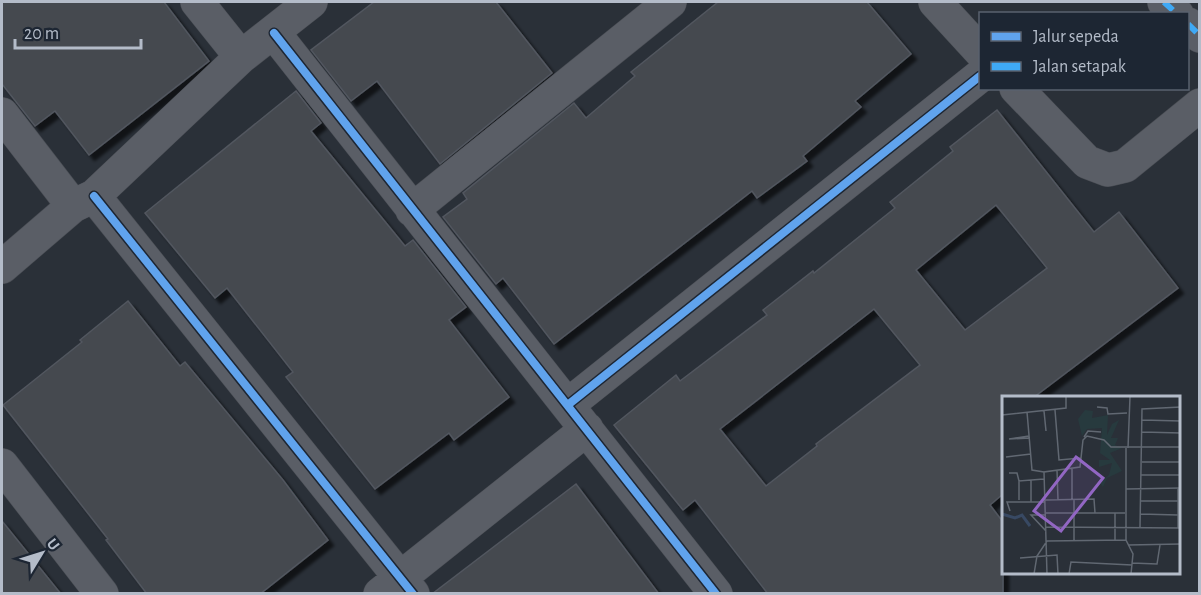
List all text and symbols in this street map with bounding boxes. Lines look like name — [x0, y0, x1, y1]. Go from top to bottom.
scale bar — [15, 12, 141, 50]
legend — [979, 12, 1189, 90]
text: 20 m — [24, 25, 59, 43]
text: Jalur sepeda — [1033, 28, 1119, 46]
text: Jalan setapak — [1033, 58, 1127, 76]
inset map — [1002, 396, 1180, 574]
north arrow — [12, 523, 72, 583]
text: U — [44, 535, 62, 553]

